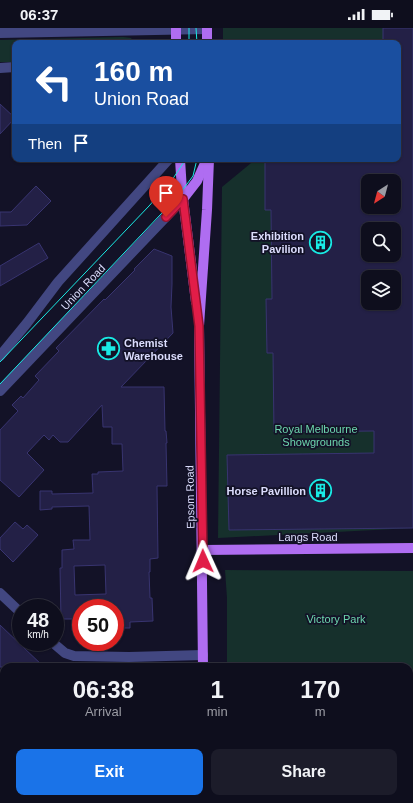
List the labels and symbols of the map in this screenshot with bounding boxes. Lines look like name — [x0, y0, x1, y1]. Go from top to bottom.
north arrow — [361, 174, 401, 214]
pin — [149, 176, 183, 217]
building icon: Exhibition Pavilion — [307, 229, 333, 255]
place label: Exhibition Pavilion — [251, 230, 304, 255]
street label: Union Road — [59, 262, 107, 312]
pharmacy icon: Chemist Warehouse — [95, 336, 121, 362]
place label: Chemist Warehouse — [124, 337, 183, 362]
park label: Royal Melbourne Showgrounds — [274, 423, 358, 448]
street label: Epsom Road — [183, 465, 197, 529]
building icon: Horse Pavillion — [308, 478, 334, 504]
place label: Horse Pavillion — [227, 485, 306, 497]
street label: Langs Road — [278, 531, 338, 543]
position arrow — [182, 540, 224, 582]
speed limit sign: 50 — [72, 599, 124, 651]
park label: Victory Park — [306, 613, 366, 625]

